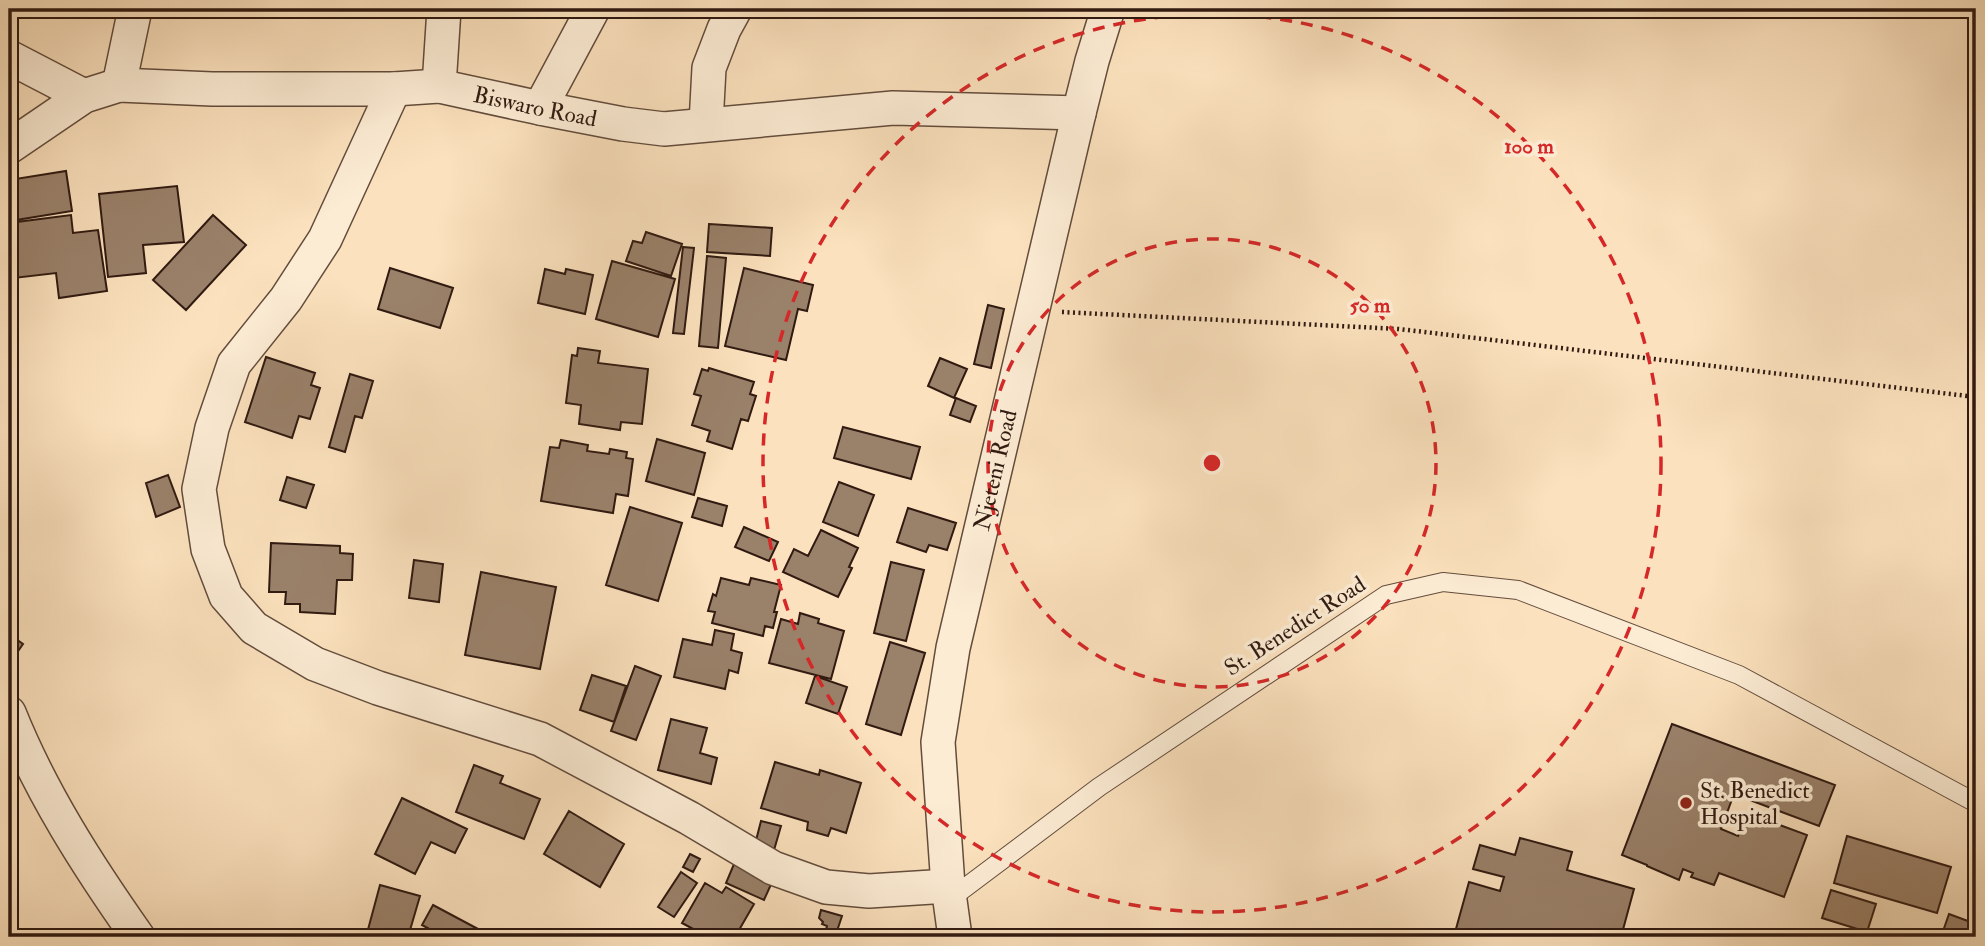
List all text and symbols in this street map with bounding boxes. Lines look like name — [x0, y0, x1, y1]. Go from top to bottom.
street label: Biswaro Road — [471, 79, 599, 133]
text: 100 m — [1504, 133, 1555, 160]
text: 50 m — [1350, 292, 1391, 319]
street label: Njeteni Road — [967, 406, 1023, 533]
centre of rings — [1200, 451, 1224, 475]
street label: St. Benedict Road — [1219, 570, 1371, 682]
place label: St. Benedict Hospital — [1700, 776, 1810, 832]
marker: St. Benedict Hospital — [1678, 795, 1694, 811]

